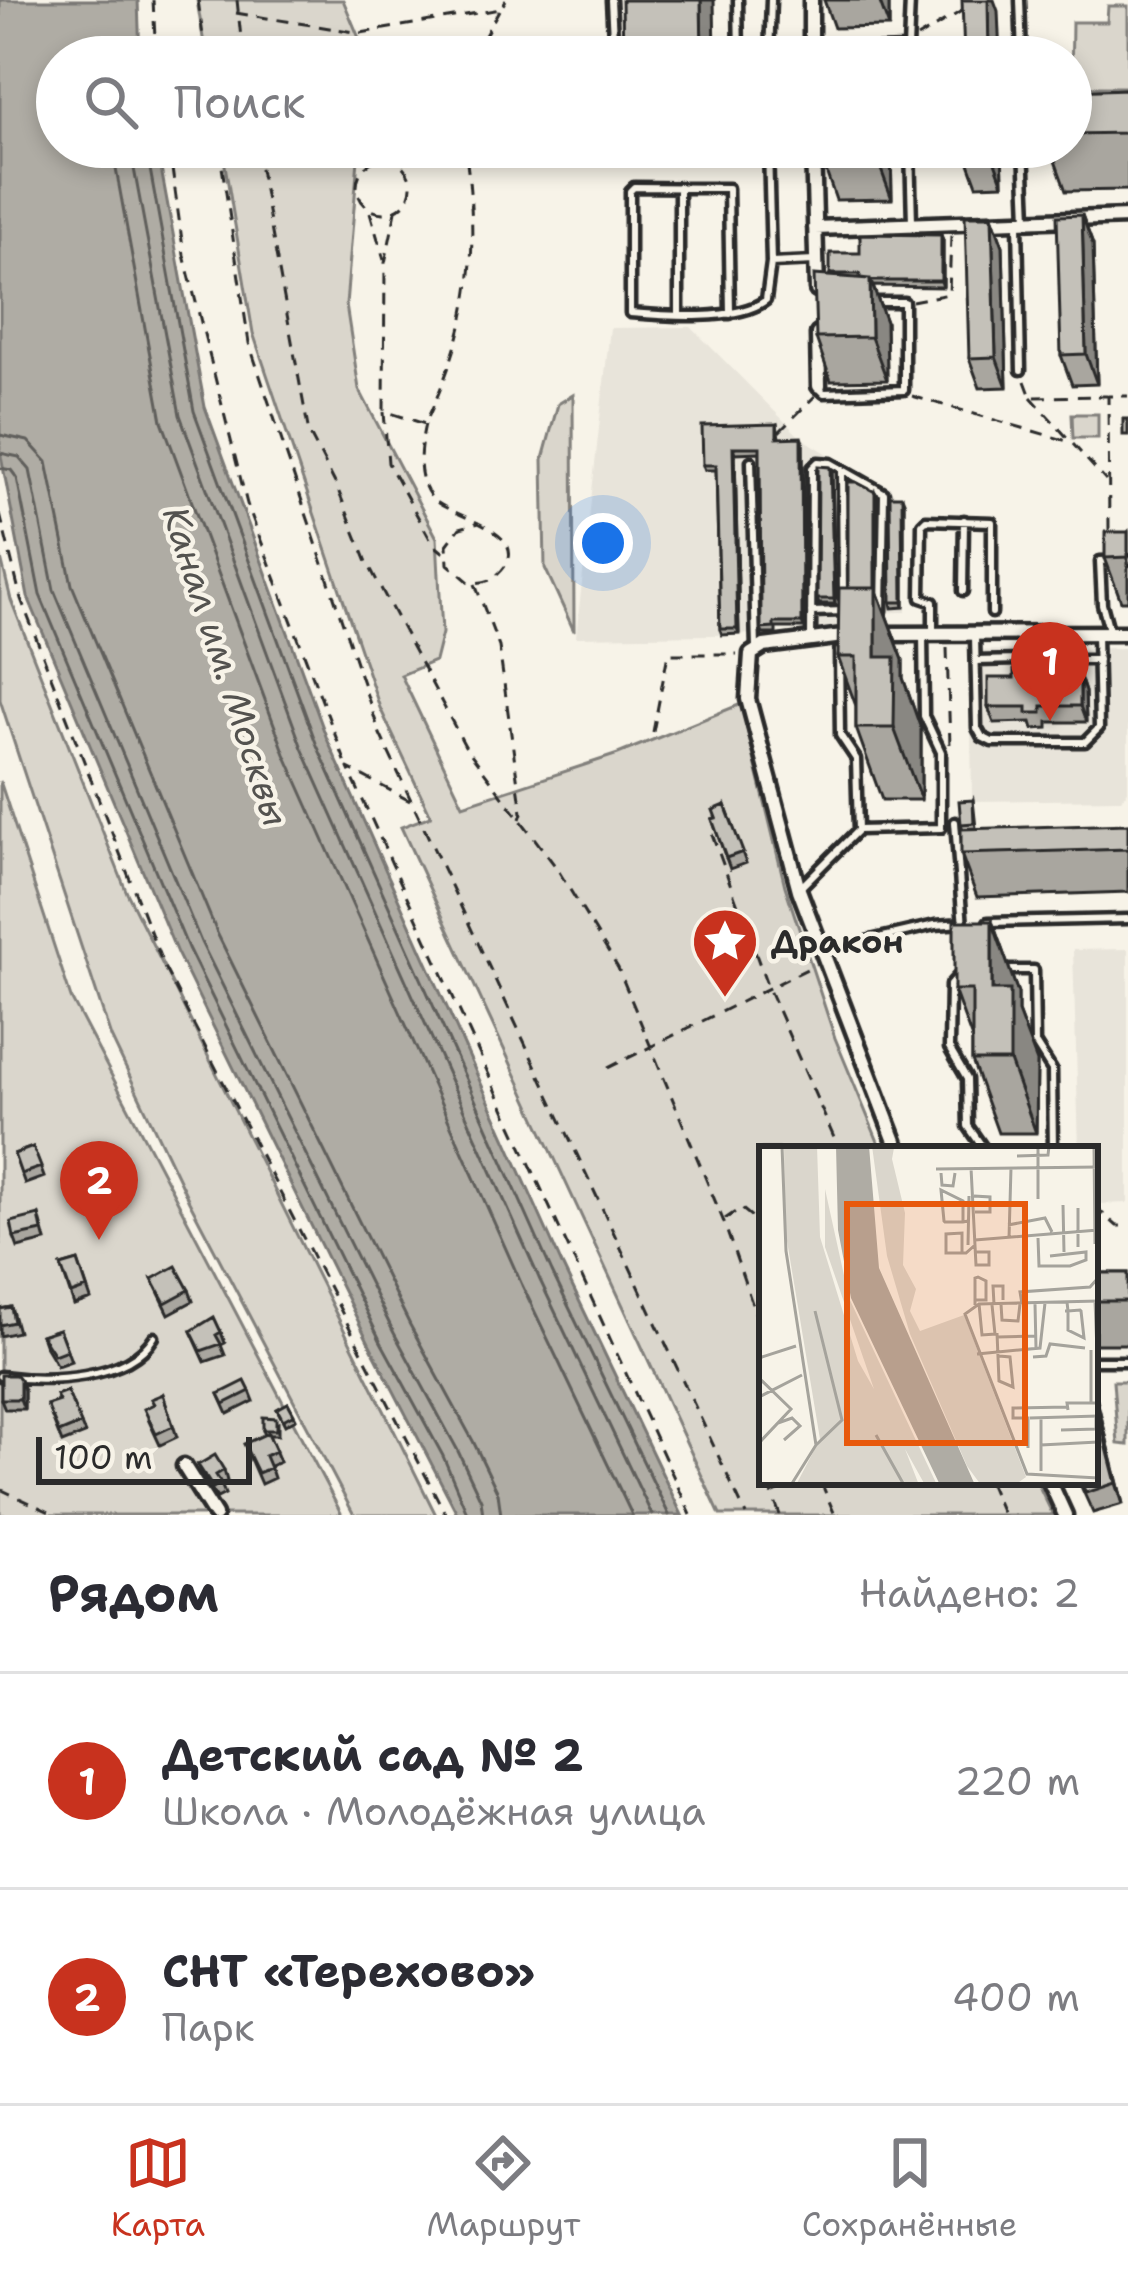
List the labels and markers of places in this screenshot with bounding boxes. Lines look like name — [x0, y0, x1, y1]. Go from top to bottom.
pin: 1 — [1011, 622, 1089, 721]
place icon: Дракон — [690, 906, 760, 1000]
place label: Дракон — [771, 919, 904, 964]
pin: 2 — [60, 1141, 138, 1240]

